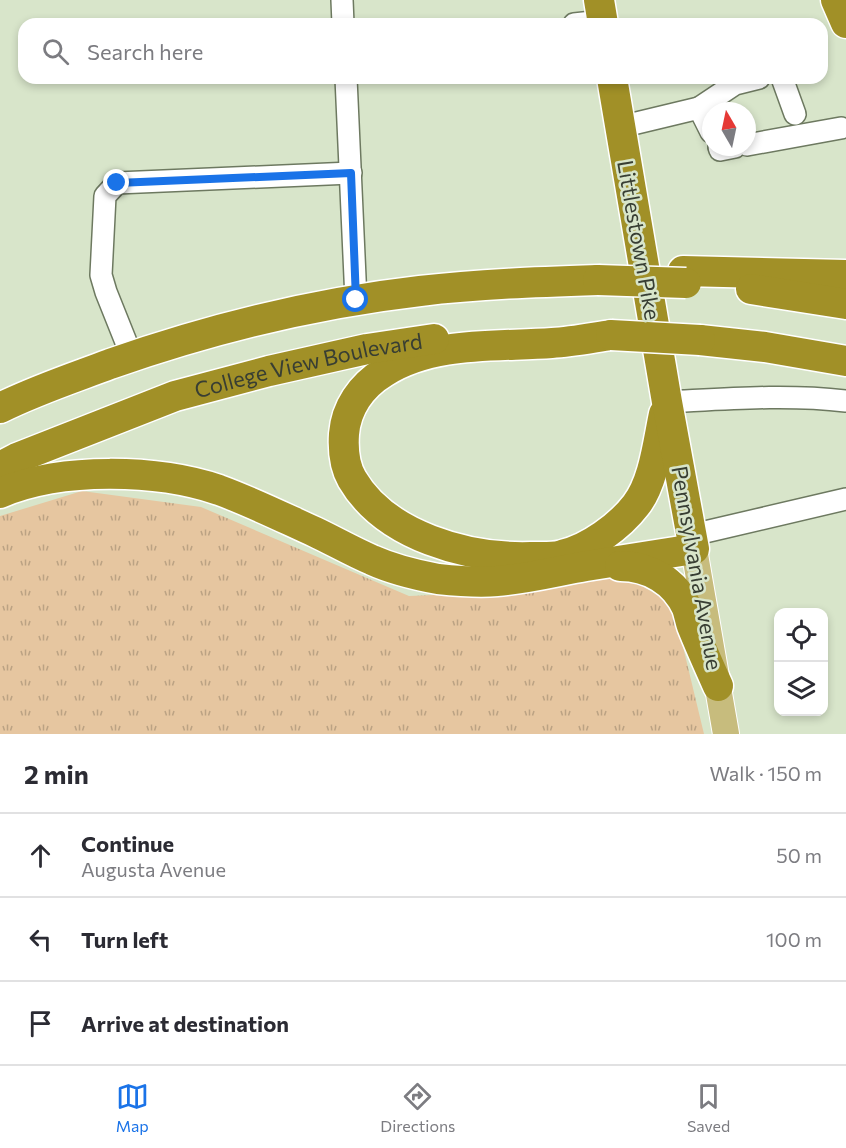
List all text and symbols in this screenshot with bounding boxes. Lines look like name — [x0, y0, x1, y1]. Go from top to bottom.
search box — [18, 18, 828, 84]
icon: search — [39, 35, 72, 68]
text: Search here — [87, 38, 203, 65]
north arrow — [702, 102, 756, 156]
street label: Littlestown Pike — [612, 158, 667, 322]
route end — [103, 169, 129, 195]
route start — [342, 286, 368, 312]
street label: College View Boulevard — [191, 327, 424, 403]
street label: Pennsylvania Avenue — [666, 464, 729, 672]
map controls — [774, 608, 828, 716]
button: locate — [774, 608, 828, 662]
button: layers — [774, 662, 828, 716]
text: 2 min — [24, 758, 89, 789]
text: Walk · 150 m — [710, 761, 822, 785]
text: Continue — [81, 830, 174, 857]
icon: ahead — [24, 839, 57, 872]
text: 50 m — [776, 843, 822, 867]
text: Augusta Avenue — [81, 857, 226, 881]
icon: left — [24, 923, 57, 956]
text: Turn left — [81, 926, 168, 953]
text: 100 m — [766, 927, 822, 951]
icon: arrive — [24, 1007, 57, 1040]
text: Arrive at destination — [81, 1010, 289, 1037]
tab: Map — [116, 1080, 149, 1135]
tab: Directions — [380, 1080, 455, 1135]
tab: Saved — [687, 1080, 730, 1135]

